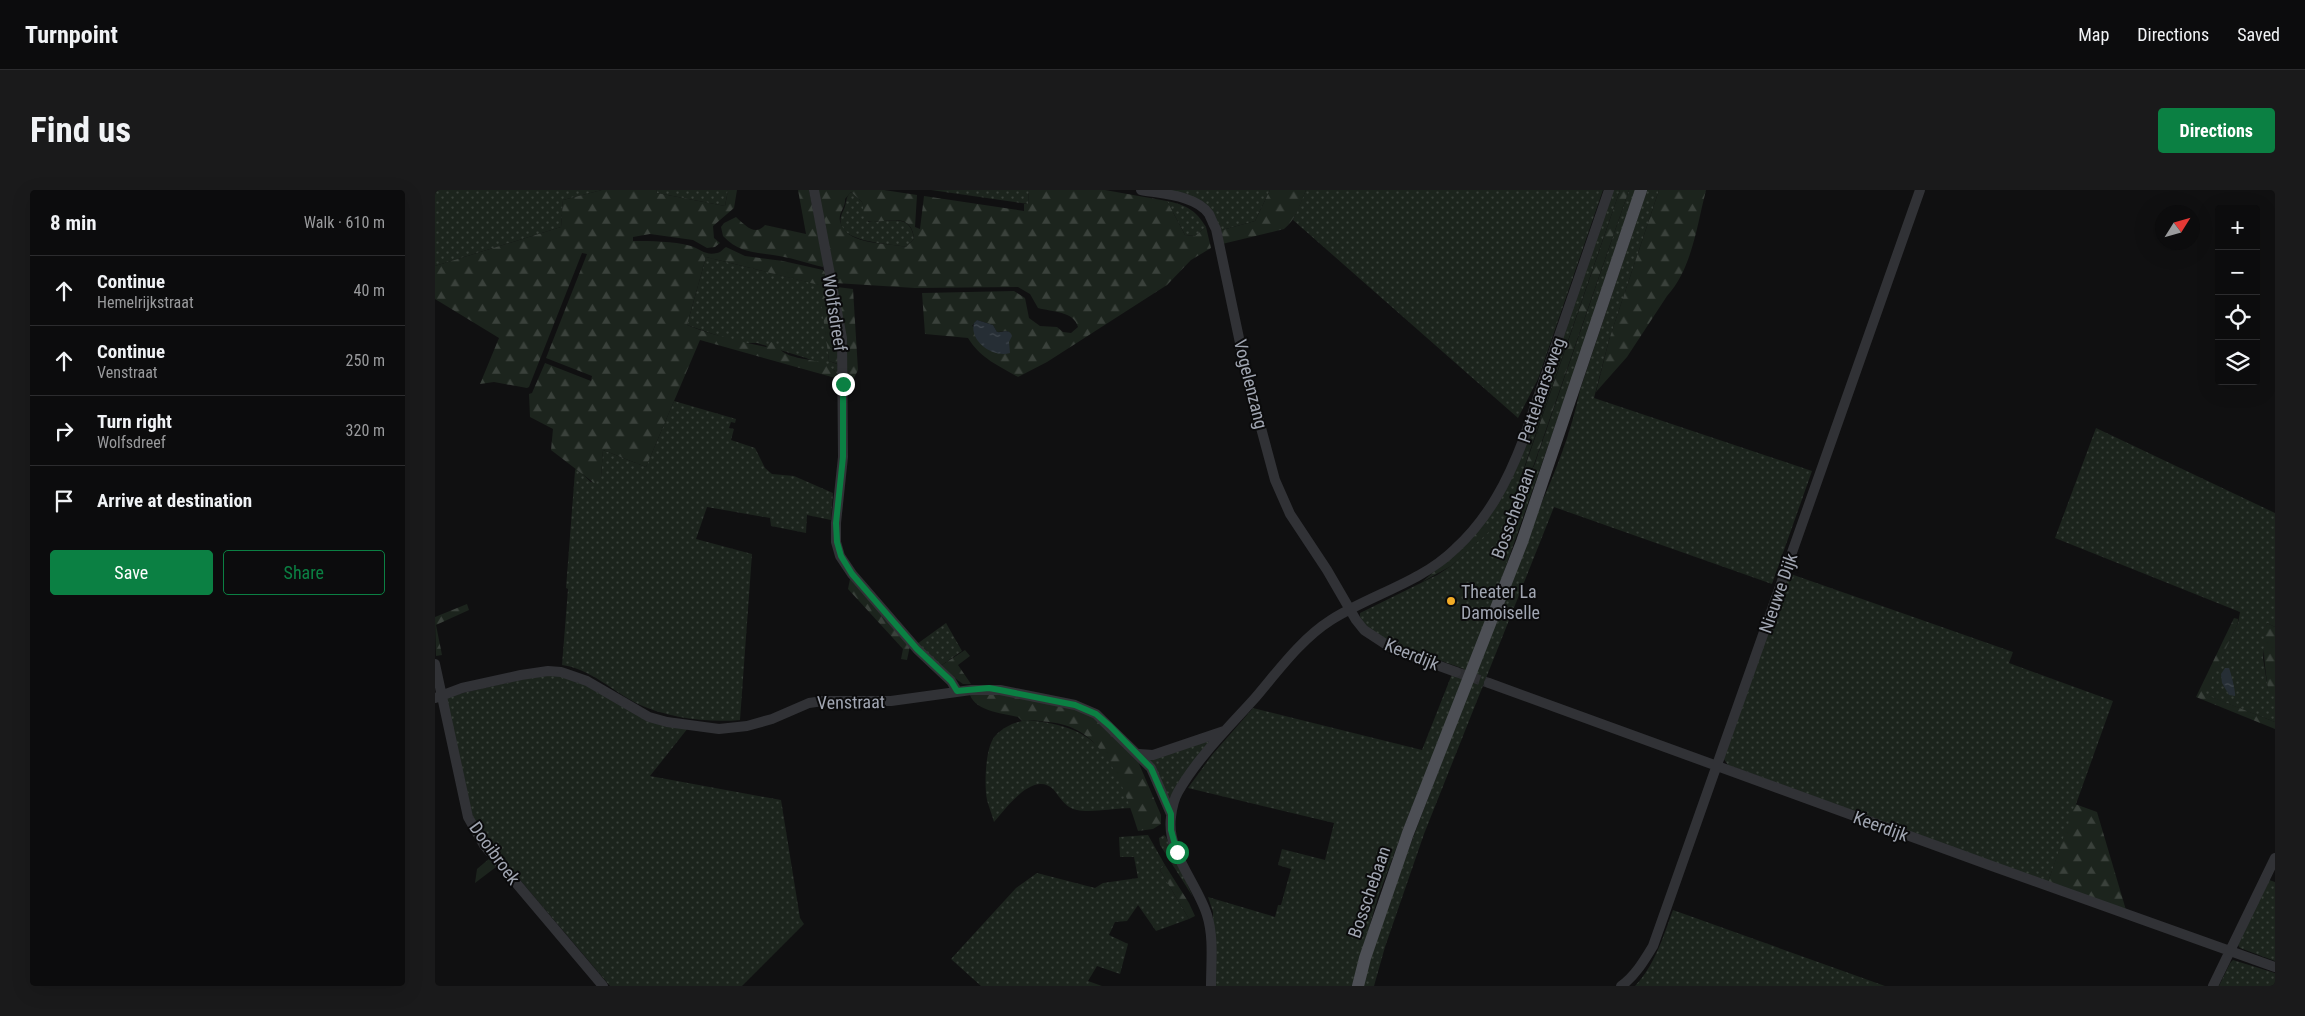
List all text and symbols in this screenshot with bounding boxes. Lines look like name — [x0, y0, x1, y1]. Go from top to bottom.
text: Turnpoint — [25, 21, 118, 49]
text: Map — [2078, 24, 2109, 45]
text: Directions — [2137, 24, 2209, 45]
text: Saved — [2237, 24, 2280, 45]
button: Directions — [2158, 108, 2275, 153]
text: Find us — [30, 110, 131, 151]
north arrow — [2155, 205, 2200, 250]
map controls — [2215, 205, 2260, 385]
button: + — [2215, 205, 2260, 250]
text: 8 min — [50, 211, 97, 235]
text: Walk · 610 m — [304, 213, 385, 232]
button: − — [2215, 250, 2260, 295]
text: Continue — [97, 270, 165, 293]
street label: Wolfsdreef — [819, 273, 851, 353]
icon: ahead — [50, 277, 78, 305]
text: 40 m — [353, 281, 385, 300]
text: Hemelrijkstraat — [97, 293, 194, 312]
button: locate — [2215, 295, 2260, 340]
street label: Pettelaarseweg — [1513, 335, 1569, 445]
street label: Vogelenzang — [1230, 337, 1272, 431]
text: Continue — [97, 340, 165, 363]
button: layers — [2215, 340, 2260, 385]
icon: ahead — [50, 347, 78, 375]
text: 250 m — [346, 351, 385, 370]
text: Venstraat — [97, 363, 158, 382]
route end — [832, 373, 855, 396]
text: Turn right — [97, 410, 172, 433]
icon: right — [50, 417, 78, 445]
text: 320 m — [346, 421, 385, 440]
text: Wolfsdreef — [97, 433, 166, 452]
street label: Bosschebaan — [1487, 465, 1539, 561]
icon: arrive — [50, 487, 78, 515]
text: Arrive at destination — [97, 489, 252, 512]
button: Save — [50, 550, 213, 595]
button: Share — [223, 550, 385, 595]
street label: Nieuwe Dijk — [1755, 550, 1801, 636]
place label: Theater La Damoiselle — [1461, 581, 1540, 623]
marker: Theater La Damoiselle — [1445, 595, 1457, 607]
street label: Keerdijk — [1382, 634, 1442, 674]
street label: Venstraat — [817, 691, 885, 713]
street label: Keerdijk — [1851, 806, 1911, 846]
street label: Dooibroek — [465, 818, 525, 888]
route start — [1166, 841, 1189, 864]
street label: Bosschebaan — [1344, 843, 1394, 941]

